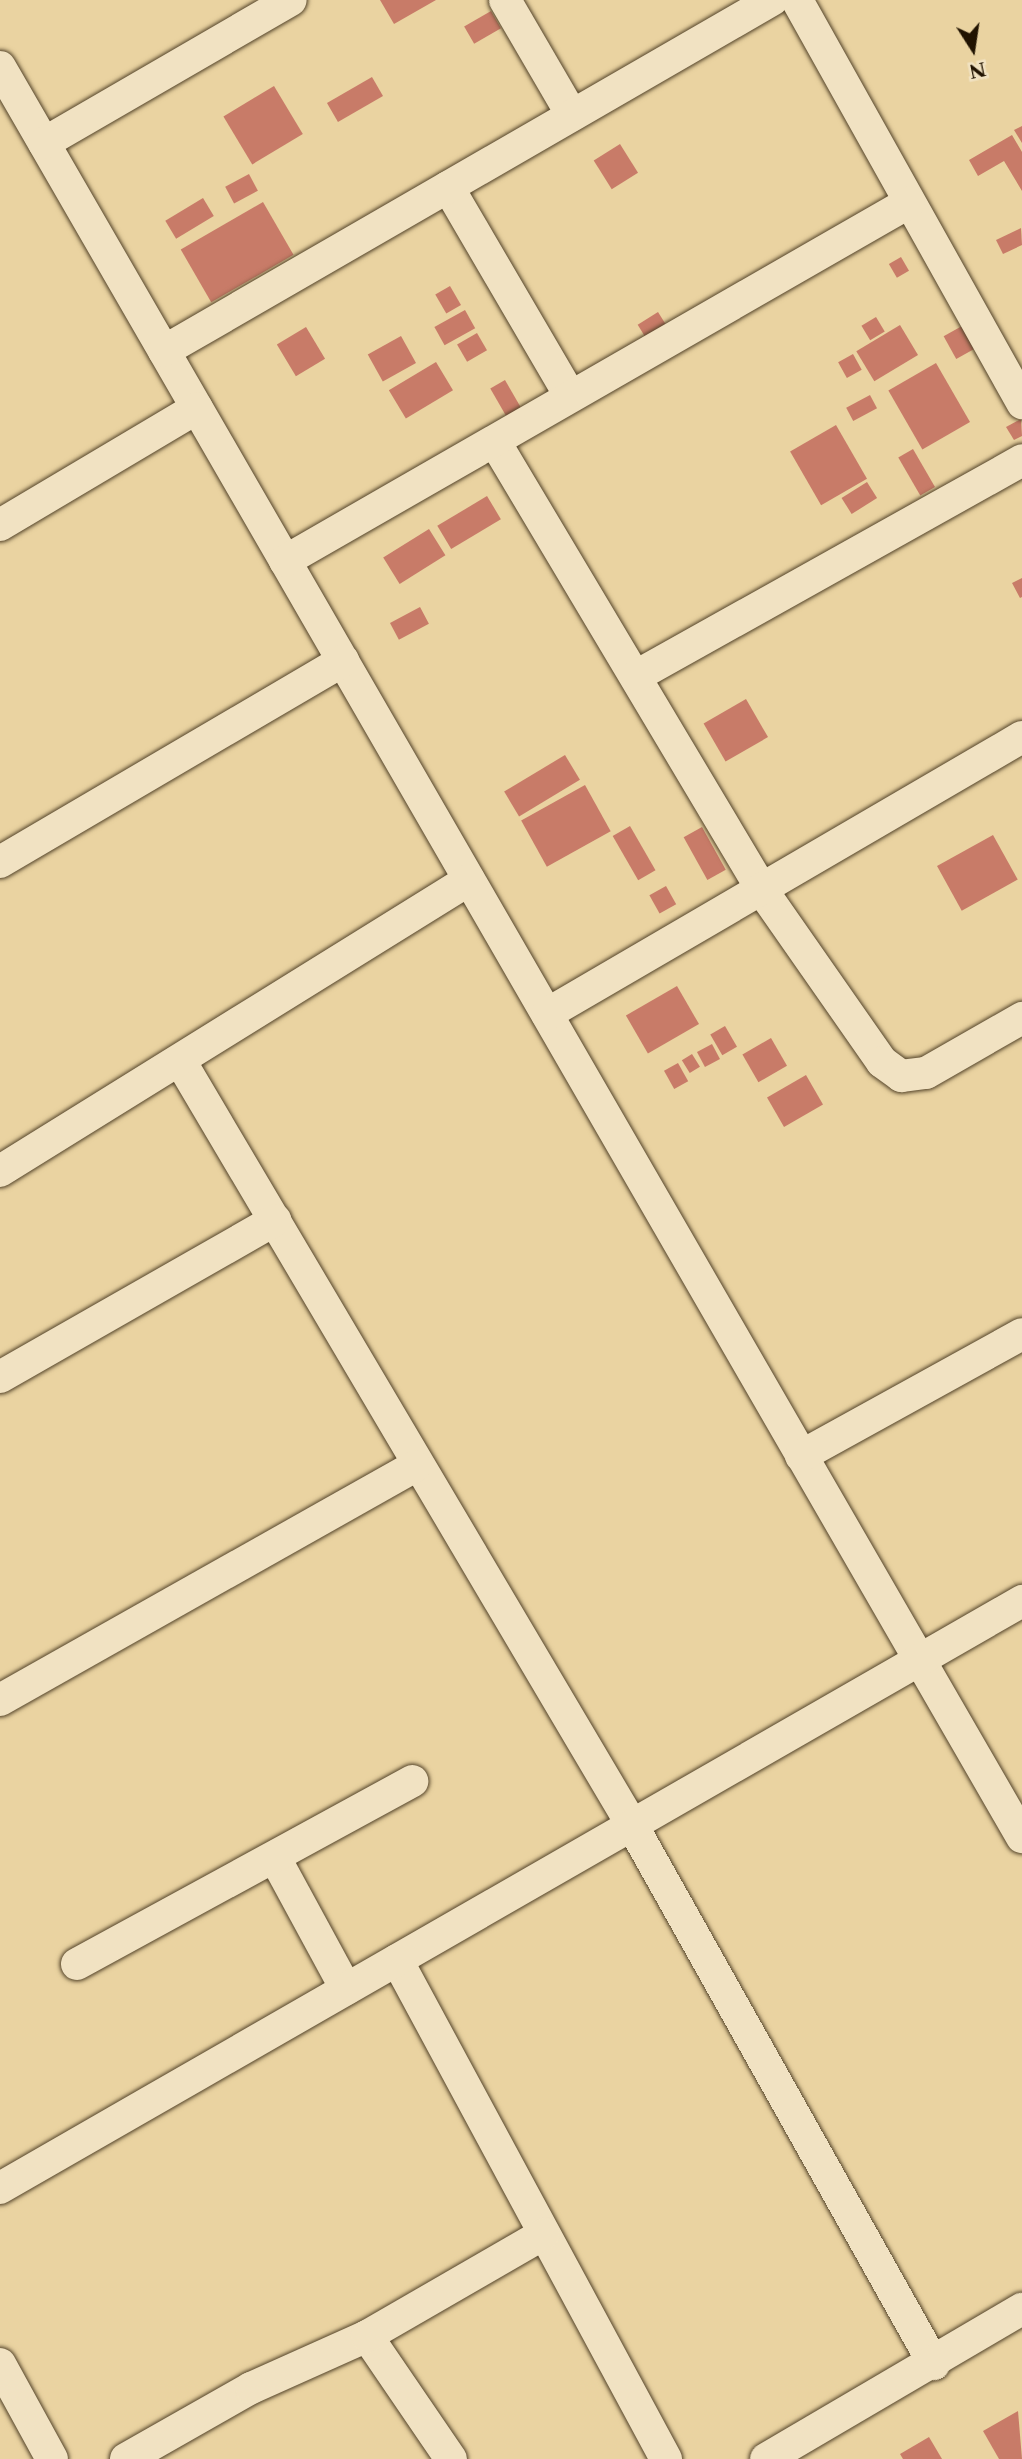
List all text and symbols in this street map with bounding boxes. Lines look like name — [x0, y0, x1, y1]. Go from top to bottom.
north arrow — [938, 14, 1008, 84]
text: N — [967, 57, 988, 83]

